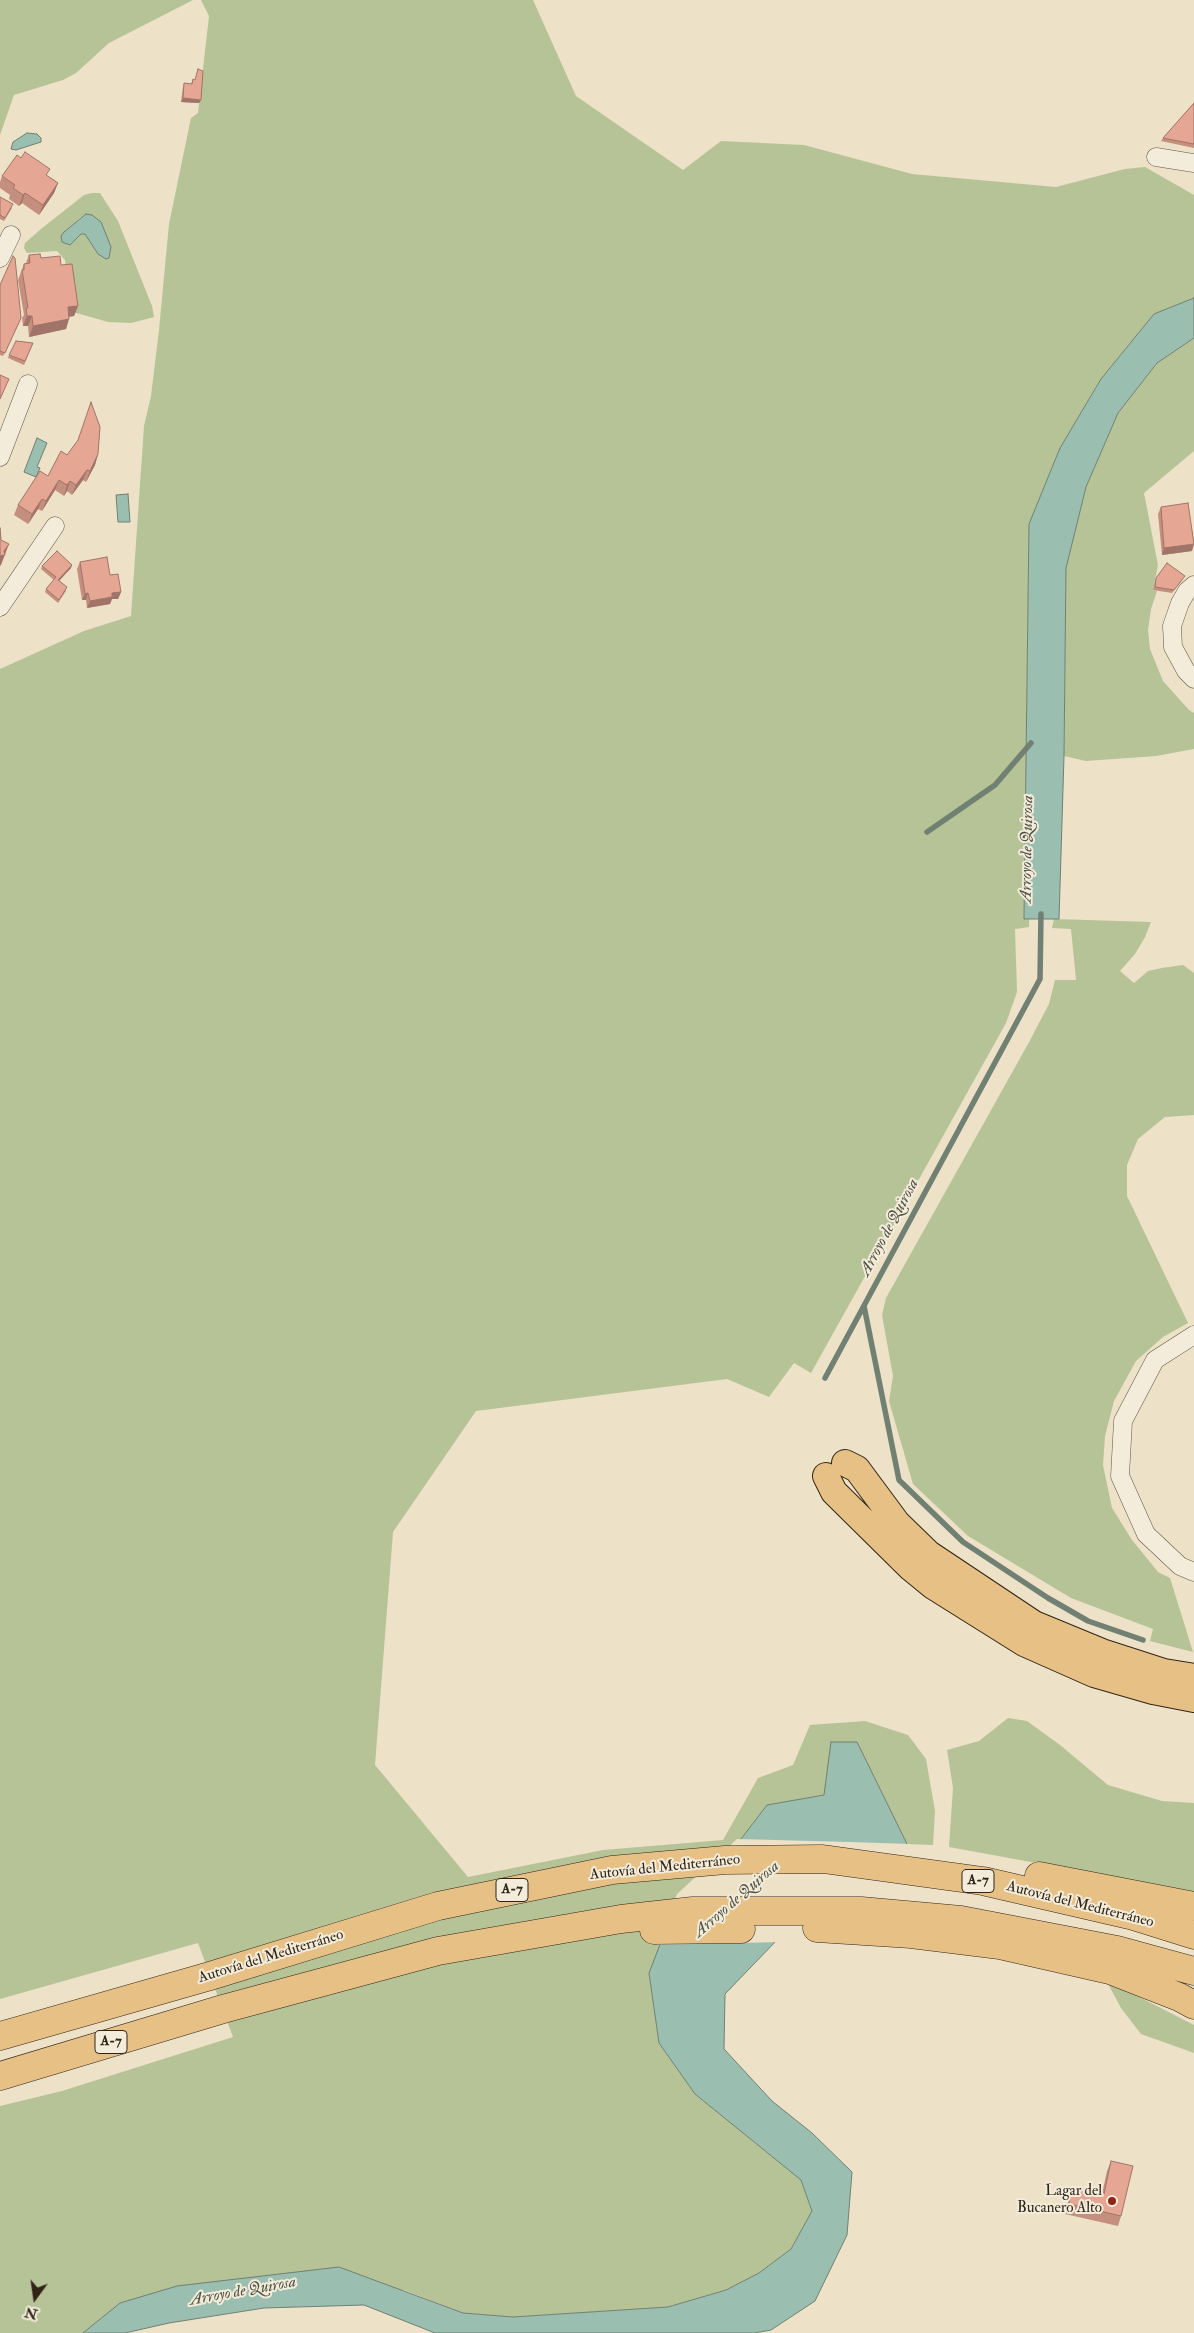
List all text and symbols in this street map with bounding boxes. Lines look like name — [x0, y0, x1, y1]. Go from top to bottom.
water label: Arroyo de Quirosa — [1017, 795, 1039, 903]
water label: Arroyo de Quirosa — [856, 1176, 924, 1280]
street label: Autovía del Mediterráneo — [589, 1851, 741, 1885]
water label: Arroyo de Quirosa — [690, 1858, 784, 1942]
road number: A-7 — [962, 1870, 994, 1892]
road number: A-7 — [496, 1878, 528, 1902]
street label: Autovía del Mediterráneo — [1005, 1878, 1155, 1932]
street label: Autovía del Mediterráneo — [196, 1926, 346, 1988]
road number: A-7 — [95, 2030, 127, 2054]
place label: Lagar del Bucanero Alto — [1017, 2183, 1102, 2218]
marker: Lagar del Bucanero Alto — [1106, 2195, 1118, 2207]
north arrow — [10, 2273, 60, 2323]
water label: Arroyo de Quirosa — [188, 2273, 298, 2311]
text: N — [23, 2303, 39, 2323]

